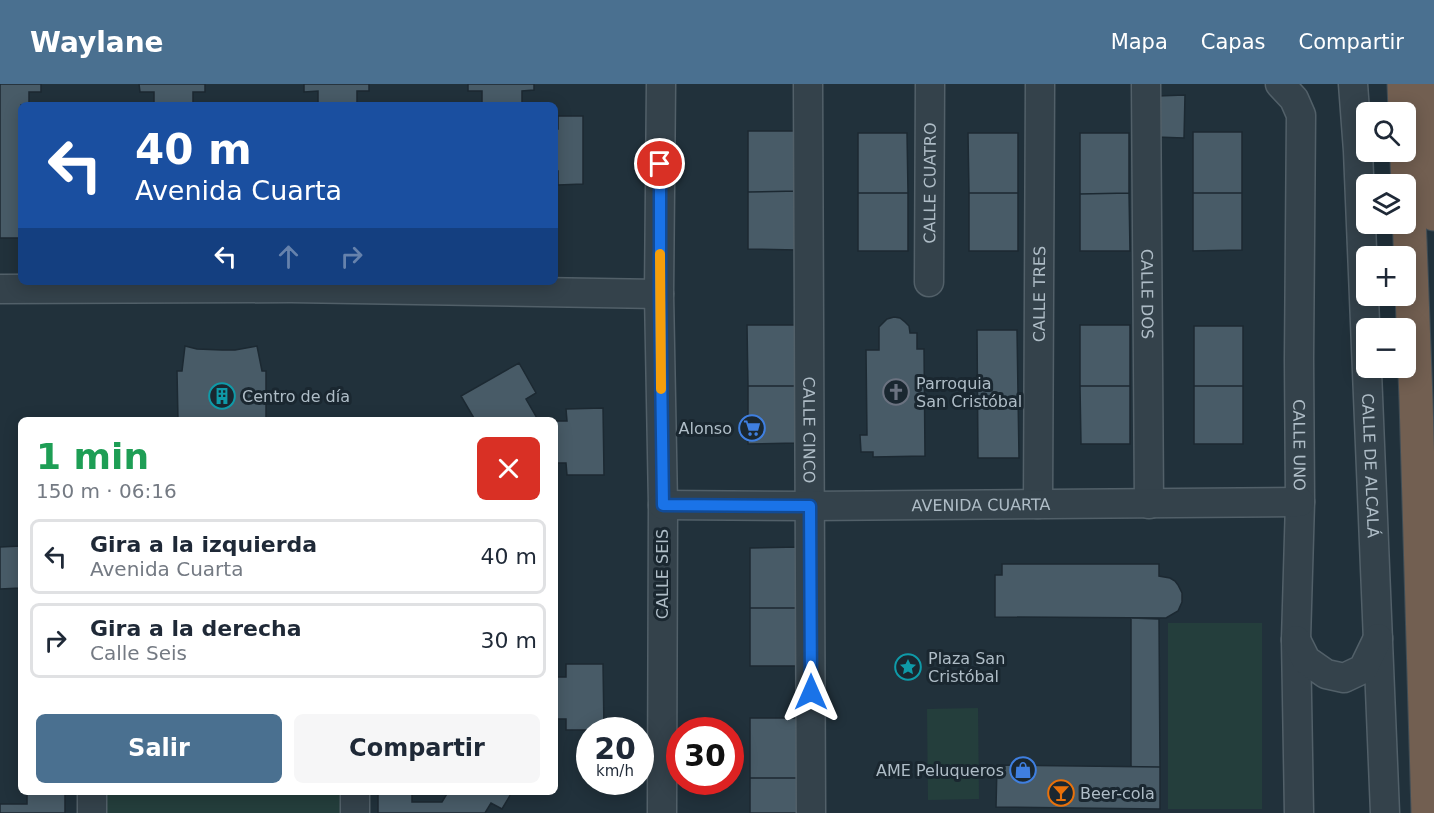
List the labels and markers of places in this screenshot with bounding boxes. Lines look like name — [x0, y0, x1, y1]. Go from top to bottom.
pin — [634, 138, 685, 189]
place label: Parroquia San Cristóbal — [916, 374, 1022, 411]
church icon: Parroquia San Cristóbal — [881, 377, 911, 407]
building icon: Centro de día — [207, 381, 237, 411]
place label: Centro de día — [242, 387, 350, 406]
supermarket icon: Alonso — [737, 413, 767, 443]
place label: Alonso — [679, 419, 732, 438]
place label: Plaza San Cristóbal — [928, 649, 1005, 686]
place icon: Plaza San Cristóbal — [893, 652, 923, 682]
shop icon: AME Peluqueros — [1008, 755, 1038, 785]
place label: AME Peluqueros — [876, 761, 1004, 780]
bar icon: Beer-cola — [1046, 778, 1076, 808]
place label: Beer-cola — [1080, 784, 1155, 803]

